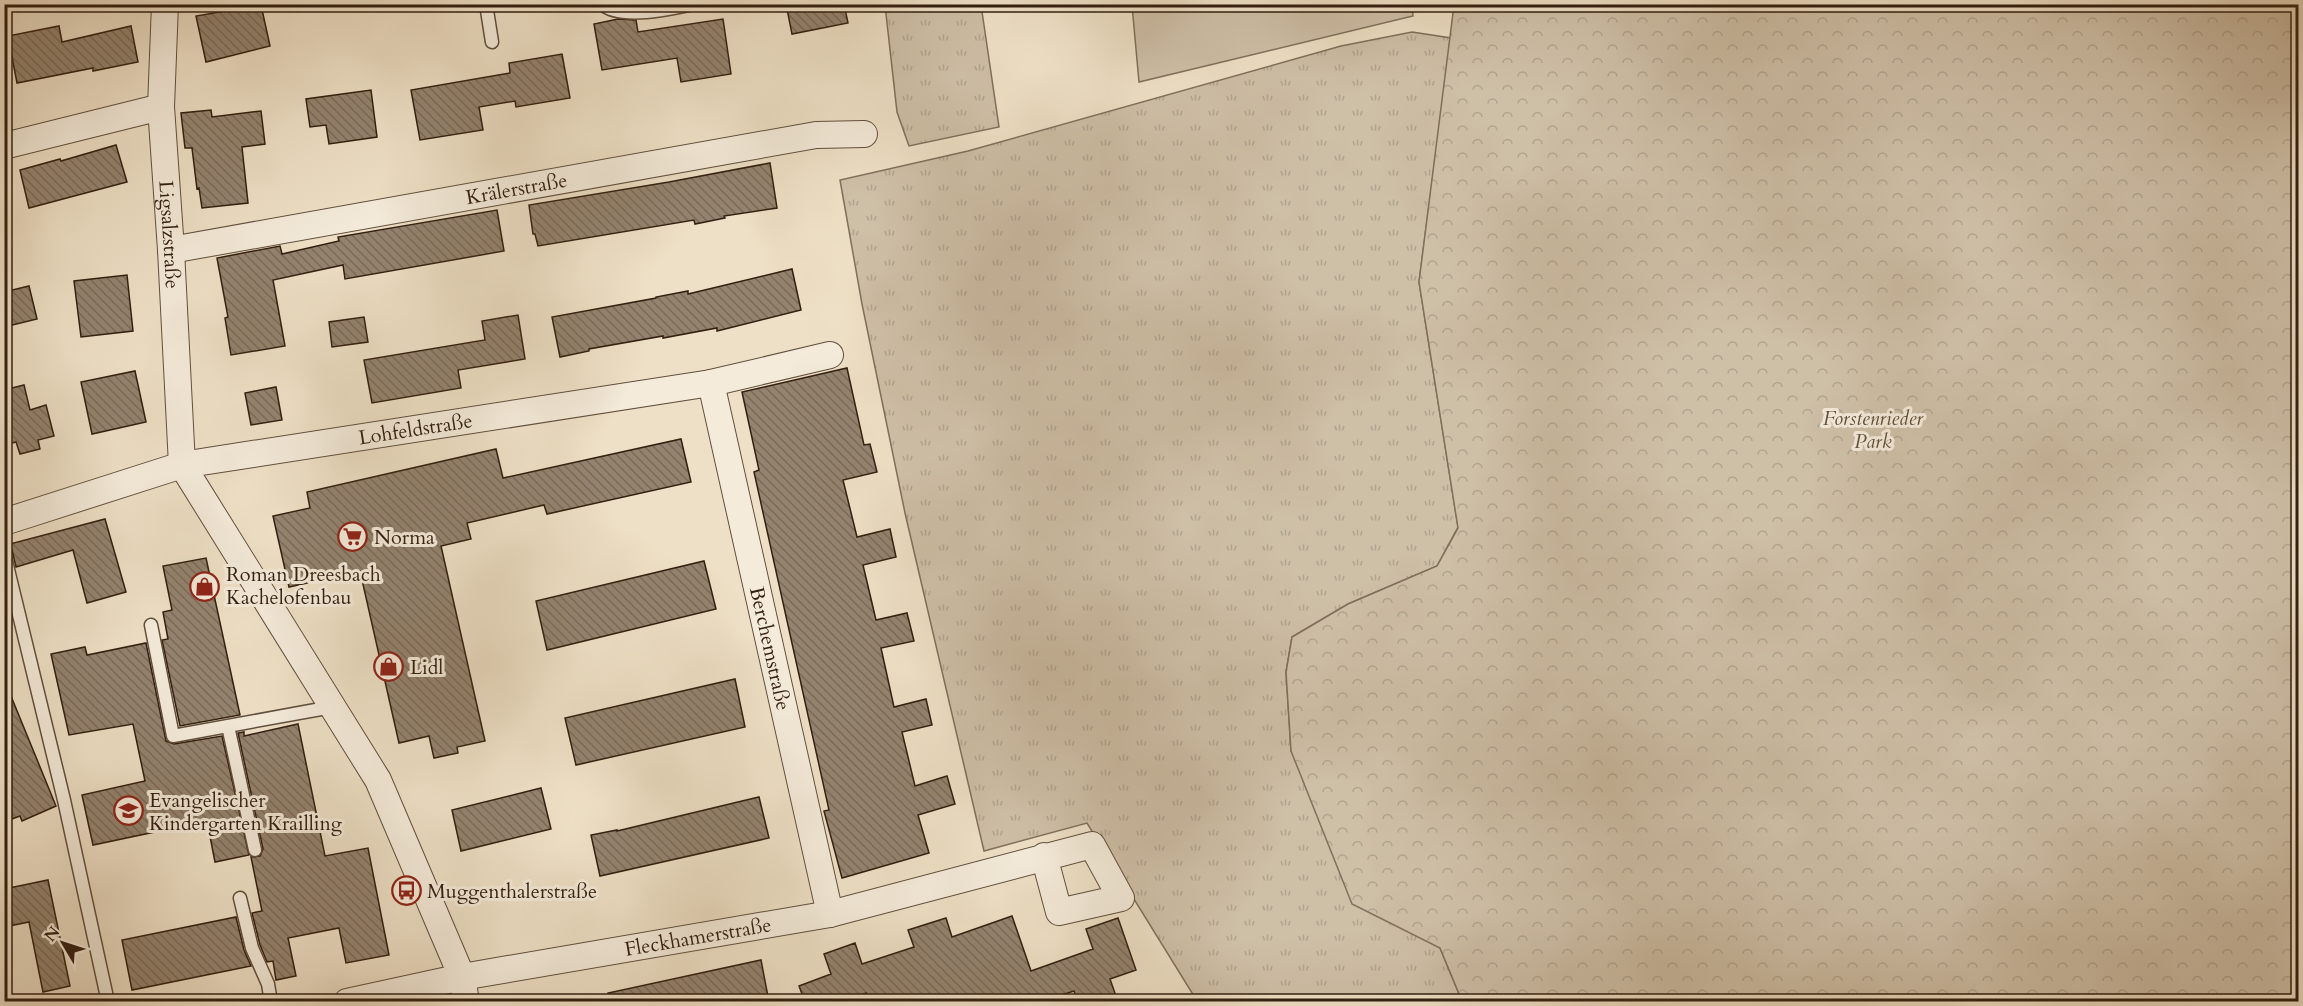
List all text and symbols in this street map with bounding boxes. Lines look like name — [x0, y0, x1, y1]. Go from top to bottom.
street label: Krälerstraße — [464, 167, 569, 211]
street label: Ligsalzstraße — [152, 180, 186, 289]
park label: Forstenrieder Park — [1823, 405, 1924, 455]
street label: Lohfeldstraße — [357, 407, 474, 451]
supermarket icon: Norma — [337, 521, 369, 553]
place label: Norma — [374, 524, 435, 551]
place label: Roman Dreesbach Kachelofenbau — [226, 561, 381, 611]
shop icon: Roman Dreesbach Kachelofenbau — [189, 570, 221, 602]
street label: Berchemstraße — [743, 584, 797, 713]
shop icon: Lidl — [373, 651, 405, 683]
place label: Lidl — [410, 654, 443, 681]
place label: Evangelischer Kindergarten Krailling — [149, 787, 343, 837]
school or university icon: Evangelischer Kindergarten Krailling — [112, 795, 144, 827]
bus stop icon: Muggenthalerstraße — [390, 875, 422, 907]
place label: Muggenthalerstraße — [427, 878, 597, 905]
street label: Fleckhamerstraße — [623, 911, 773, 963]
north arrow — [33, 913, 93, 973]
text: N — [39, 922, 65, 947]

